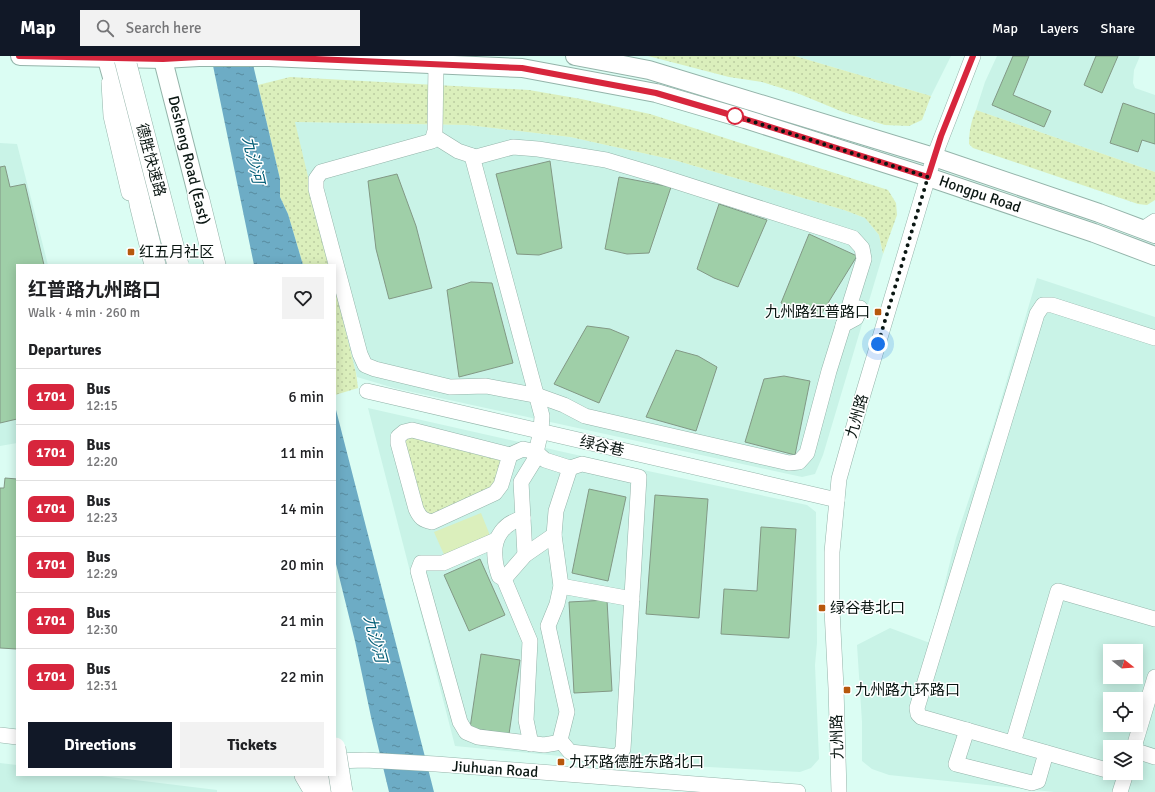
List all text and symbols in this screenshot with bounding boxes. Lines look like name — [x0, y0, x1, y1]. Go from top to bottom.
search box — [80, 10, 360, 46]
text: Map — [20, 16, 56, 40]
icon: search — [94, 17, 116, 39]
text: Search here — [126, 19, 201, 37]
text: Map — [992, 20, 1018, 37]
text: Layers — [1040, 20, 1079, 37]
text: Share — [1101, 20, 1135, 37]
street label: Desheng Road (East) — [164, 94, 214, 226]
unlabelled marker — [726, 107, 744, 125]
street label: 德胜快速路 — [133, 121, 169, 199]
water label: 九沙河 — [238, 134, 269, 189]
street label: Hongpu Road — [937, 172, 1023, 216]
place label: 红五月社区 — [139, 243, 214, 261]
marker: 红五月社区 — [126, 247, 136, 257]
button: heart — [282, 277, 324, 319]
text: 红普路九州路口 — [28, 278, 161, 302]
place label: 九州路红普路口 — [765, 303, 870, 321]
text: Walk · 4 min · 260 m — [28, 305, 140, 321]
marker: 九州路红普路口 — [873, 307, 883, 317]
your location — [868, 334, 888, 354]
text: Departures — [28, 341, 101, 359]
text: Bus — [86, 380, 110, 398]
text: 1701 — [36, 388, 66, 405]
text: 6 min — [288, 388, 324, 406]
street label: 九州路 — [842, 392, 872, 440]
text: 12:15 — [86, 398, 118, 414]
street label: 绿谷巷 — [578, 432, 626, 460]
text: Bus — [86, 436, 110, 454]
text: 1701 — [36, 444, 66, 461]
text: 11 min — [280, 444, 324, 462]
text: 12:20 — [86, 454, 118, 470]
text: Bus — [86, 492, 110, 510]
text: 1701 — [36, 500, 66, 517]
text: 14 min — [280, 500, 324, 518]
text: 12:23 — [86, 510, 118, 526]
text: Bus — [86, 548, 110, 566]
text: 1701 — [36, 556, 66, 573]
text: 20 min — [280, 556, 324, 574]
text: 12:29 — [86, 566, 118, 582]
place label: 绿谷巷北口 — [830, 599, 905, 617]
marker: 绿谷巷北口 — [817, 603, 827, 613]
text: Bus — [86, 604, 110, 622]
text: 1701 — [36, 612, 66, 629]
text: 21 min — [280, 612, 324, 630]
water label: 九沙河 — [359, 613, 392, 668]
text: 12:30 — [86, 622, 118, 638]
north arrow — [1103, 644, 1143, 684]
map controls — [1103, 644, 1143, 780]
text: Bus — [86, 660, 110, 678]
text: 1701 — [36, 668, 66, 685]
text: 22 min — [280, 668, 324, 686]
text: 12:31 — [86, 678, 118, 694]
place label: 九州路九环路口 — [855, 681, 960, 699]
marker: 九州路九环路口 — [842, 685, 852, 695]
button: locate — [1103, 692, 1143, 732]
street label: 九州路 — [827, 714, 847, 760]
button: Directions — [28, 722, 172, 768]
button: Tickets — [180, 722, 324, 768]
button: layers — [1103, 740, 1143, 780]
place label: 九环路德胜东路北口 — [569, 753, 704, 771]
street label: Jiuhuan Road — [451, 757, 539, 781]
marker: 九环路德胜东路北口 — [556, 757, 566, 767]

